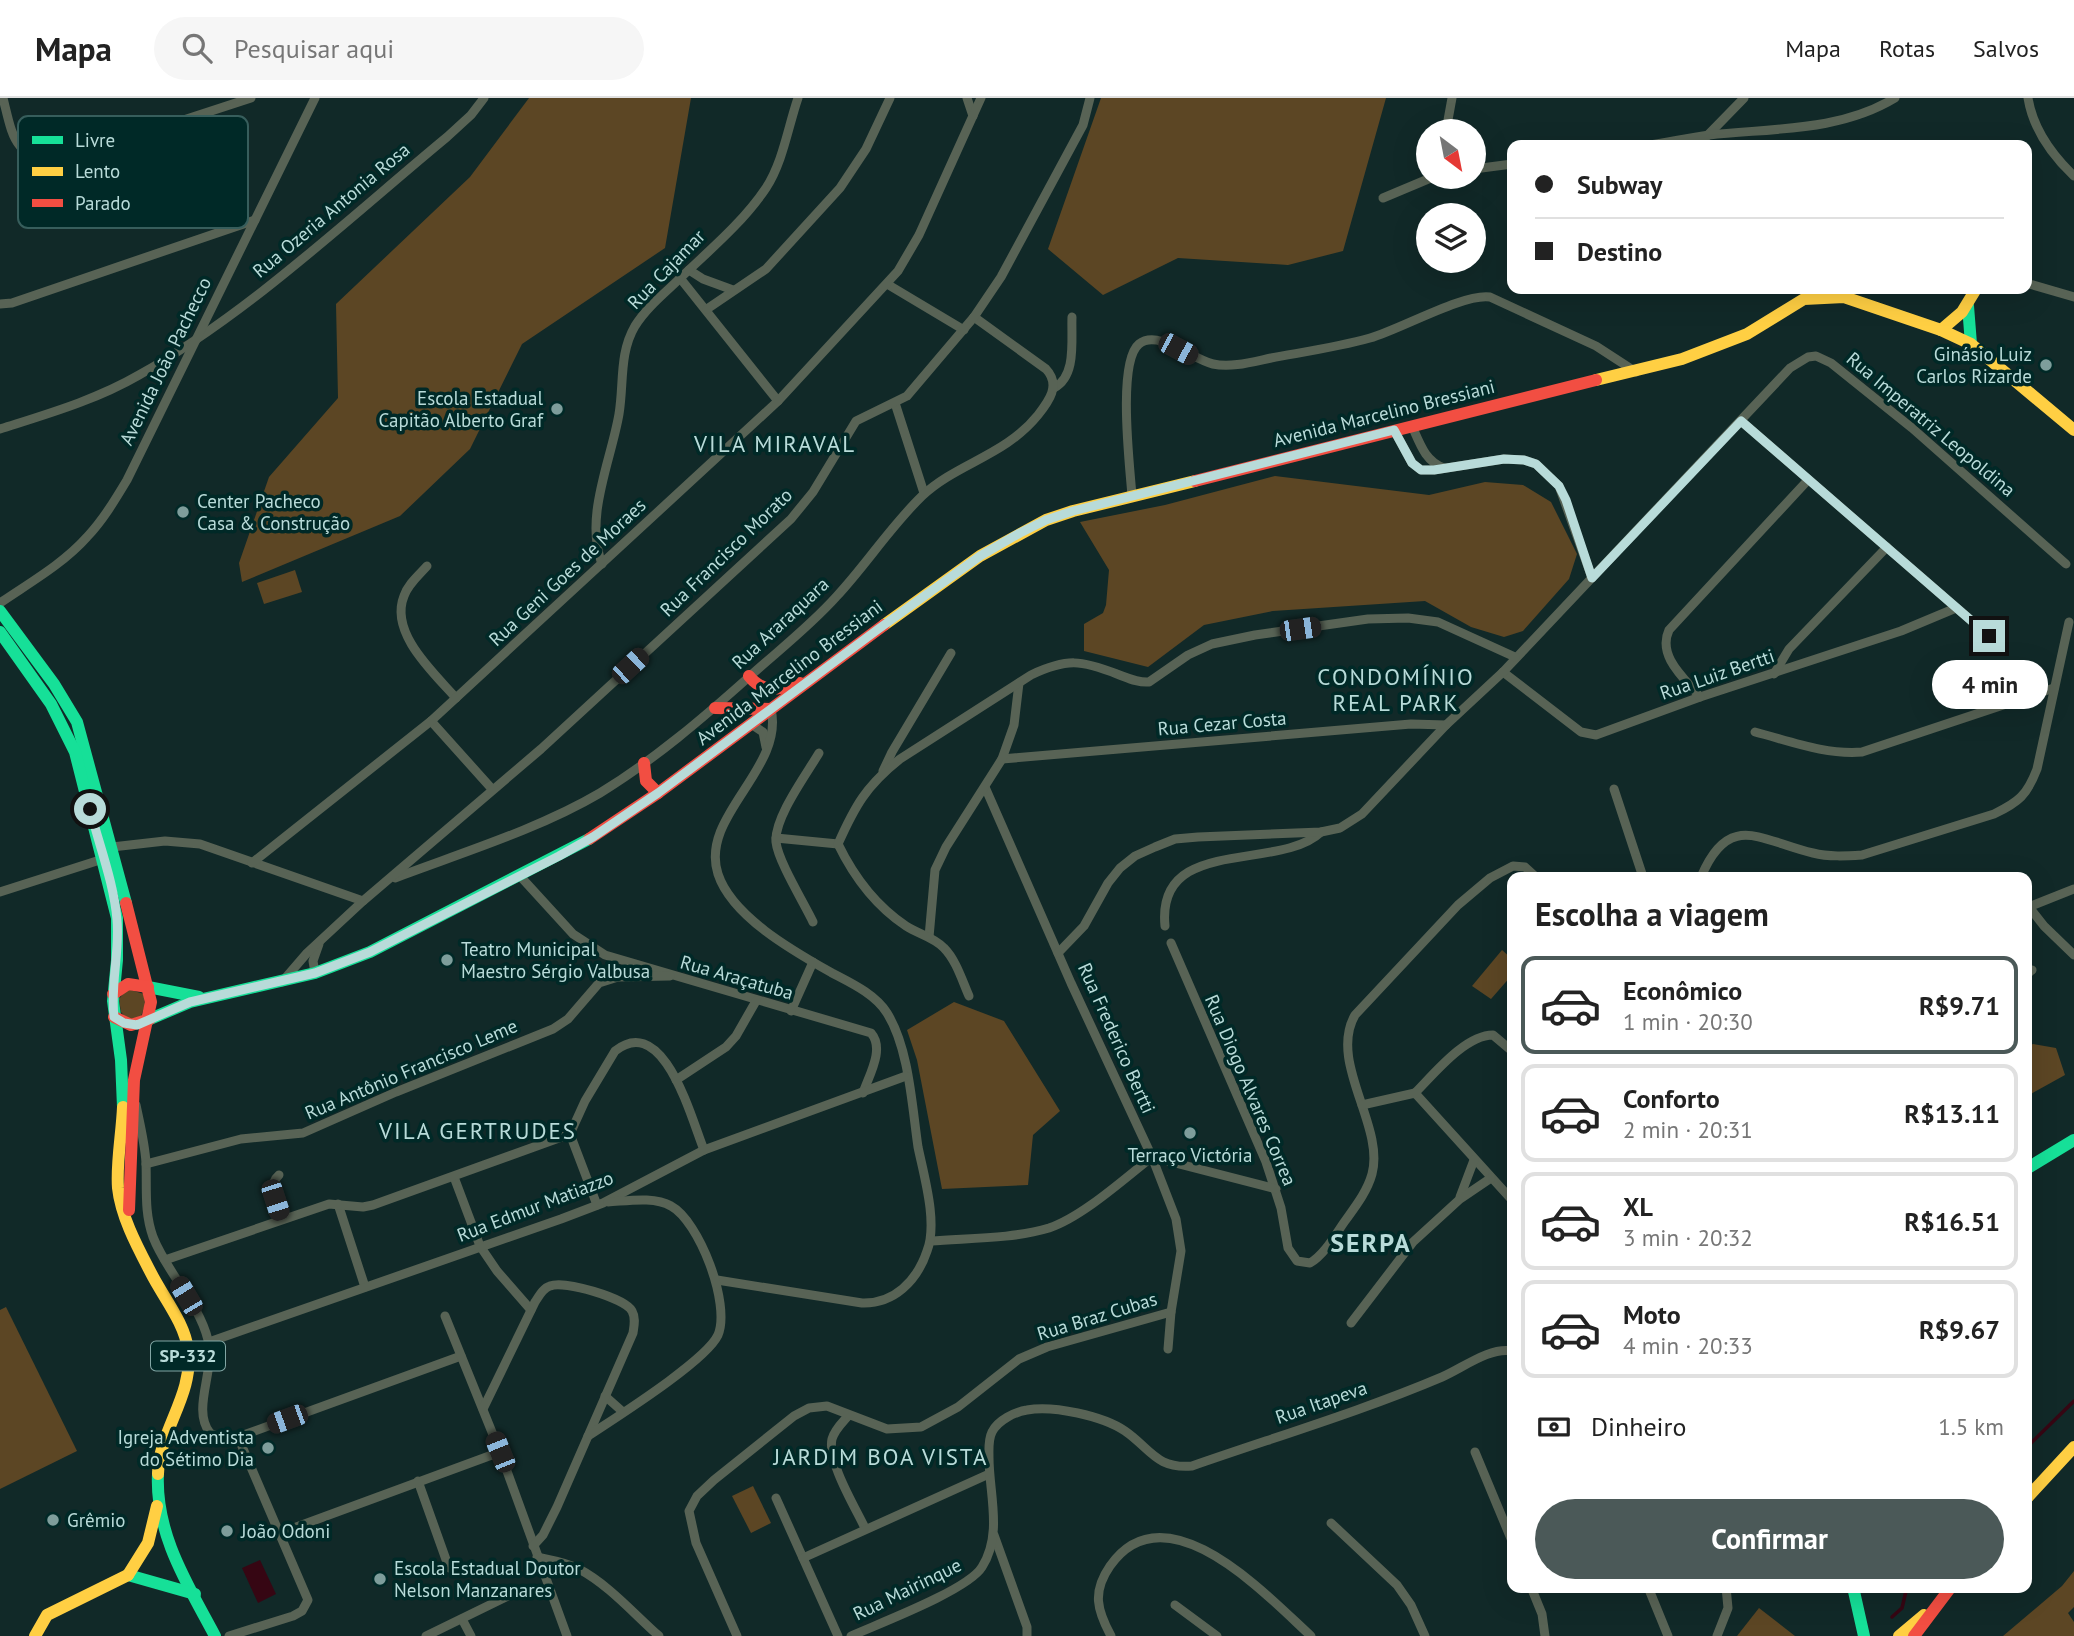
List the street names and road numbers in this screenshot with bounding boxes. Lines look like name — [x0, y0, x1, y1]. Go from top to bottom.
street label: Rua Ozeria Antonia Rosa — [248, 137, 414, 283]
street label: Rua Cajamar — [622, 224, 710, 314]
street label: Avenida João Pachecco — [114, 273, 216, 449]
street label: Rua Imperatriz Leopoldina — [1842, 346, 2020, 502]
street label: Avenida Marcelino Bressiani — [1271, 374, 1497, 452]
street label: Rua Francisco Morato — [655, 483, 797, 621]
street label: Rua Geni Goes de Moraes — [484, 493, 650, 651]
street label: Rua Araraquara — [727, 572, 833, 674]
street label: Avenida Marcelino Bressiani — [691, 594, 887, 750]
street label: Rua Luiz Bertti — [1657, 643, 1777, 705]
street label: Rua Cezar Costa — [1157, 705, 1287, 741]
street label: Rua Araçatuba — [678, 949, 796, 1005]
street label: Rua Frederico Bertti — [1073, 959, 1161, 1117]
street label: Rua Diogo Alvares Correa — [1200, 991, 1302, 1189]
street label: Rua Antônio Francisco Leme — [301, 1013, 521, 1125]
street label: Rua Edmur Matiazzo — [453, 1165, 617, 1247]
street label: Rua Braz Cubas — [1034, 1286, 1160, 1346]
road number: SP-332 — [151, 1342, 225, 1371]
street label: Rua Itapeva — [1272, 1375, 1370, 1429]
street label: Rua Mairinque — [849, 1552, 965, 1626]

